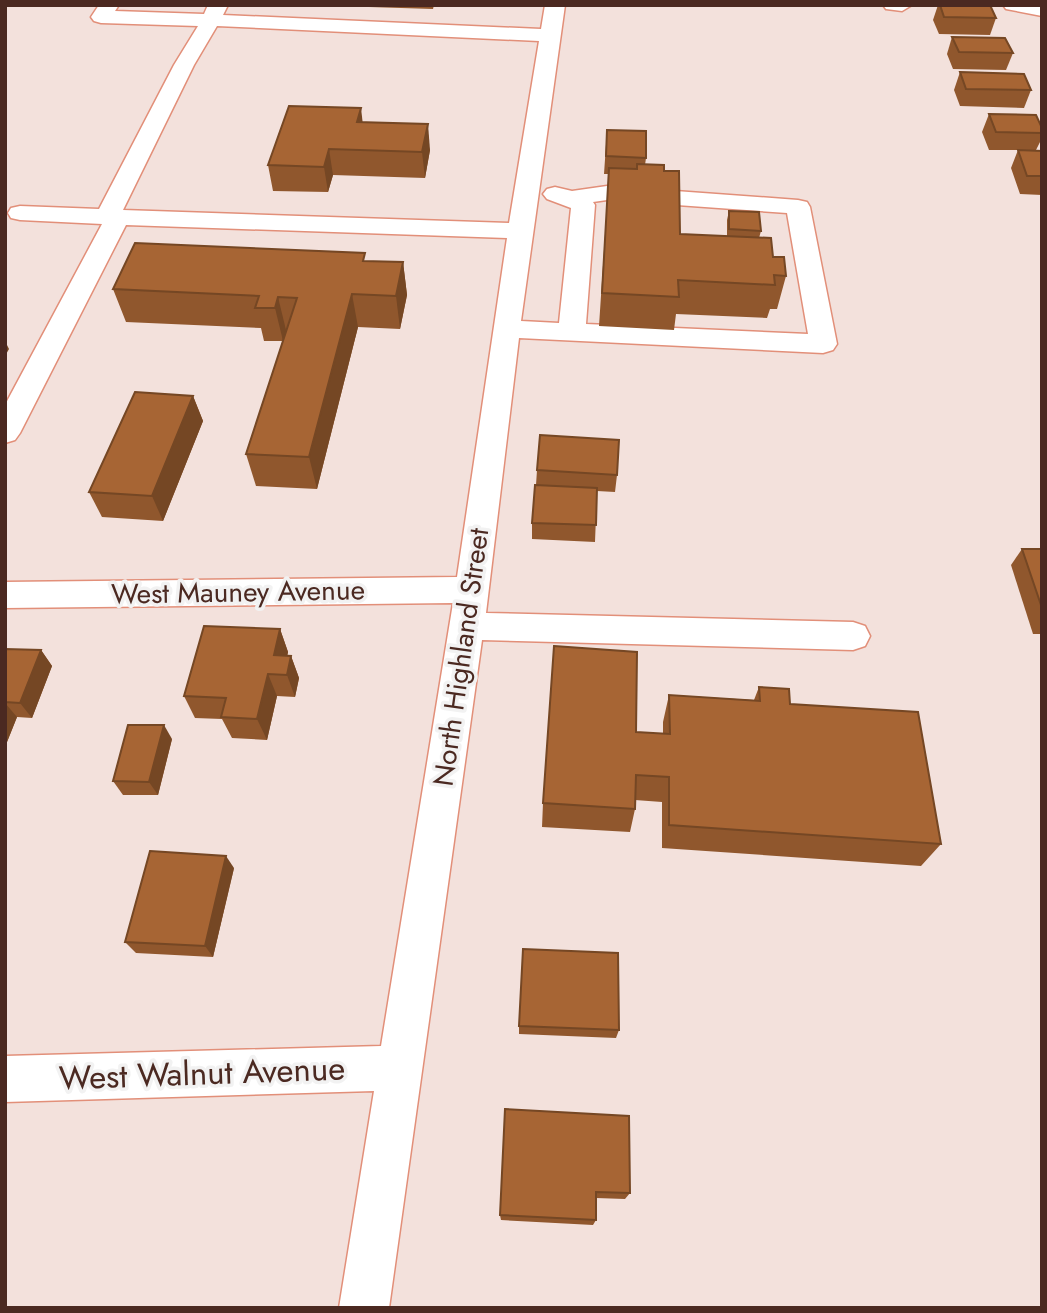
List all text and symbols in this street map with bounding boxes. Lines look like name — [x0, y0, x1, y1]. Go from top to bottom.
street label: North Highland Street — [423, 525, 499, 789]
street label: West Mauney Avenue — [111, 569, 365, 615]
street label: West Walnut Avenue — [58, 1045, 346, 1101]

